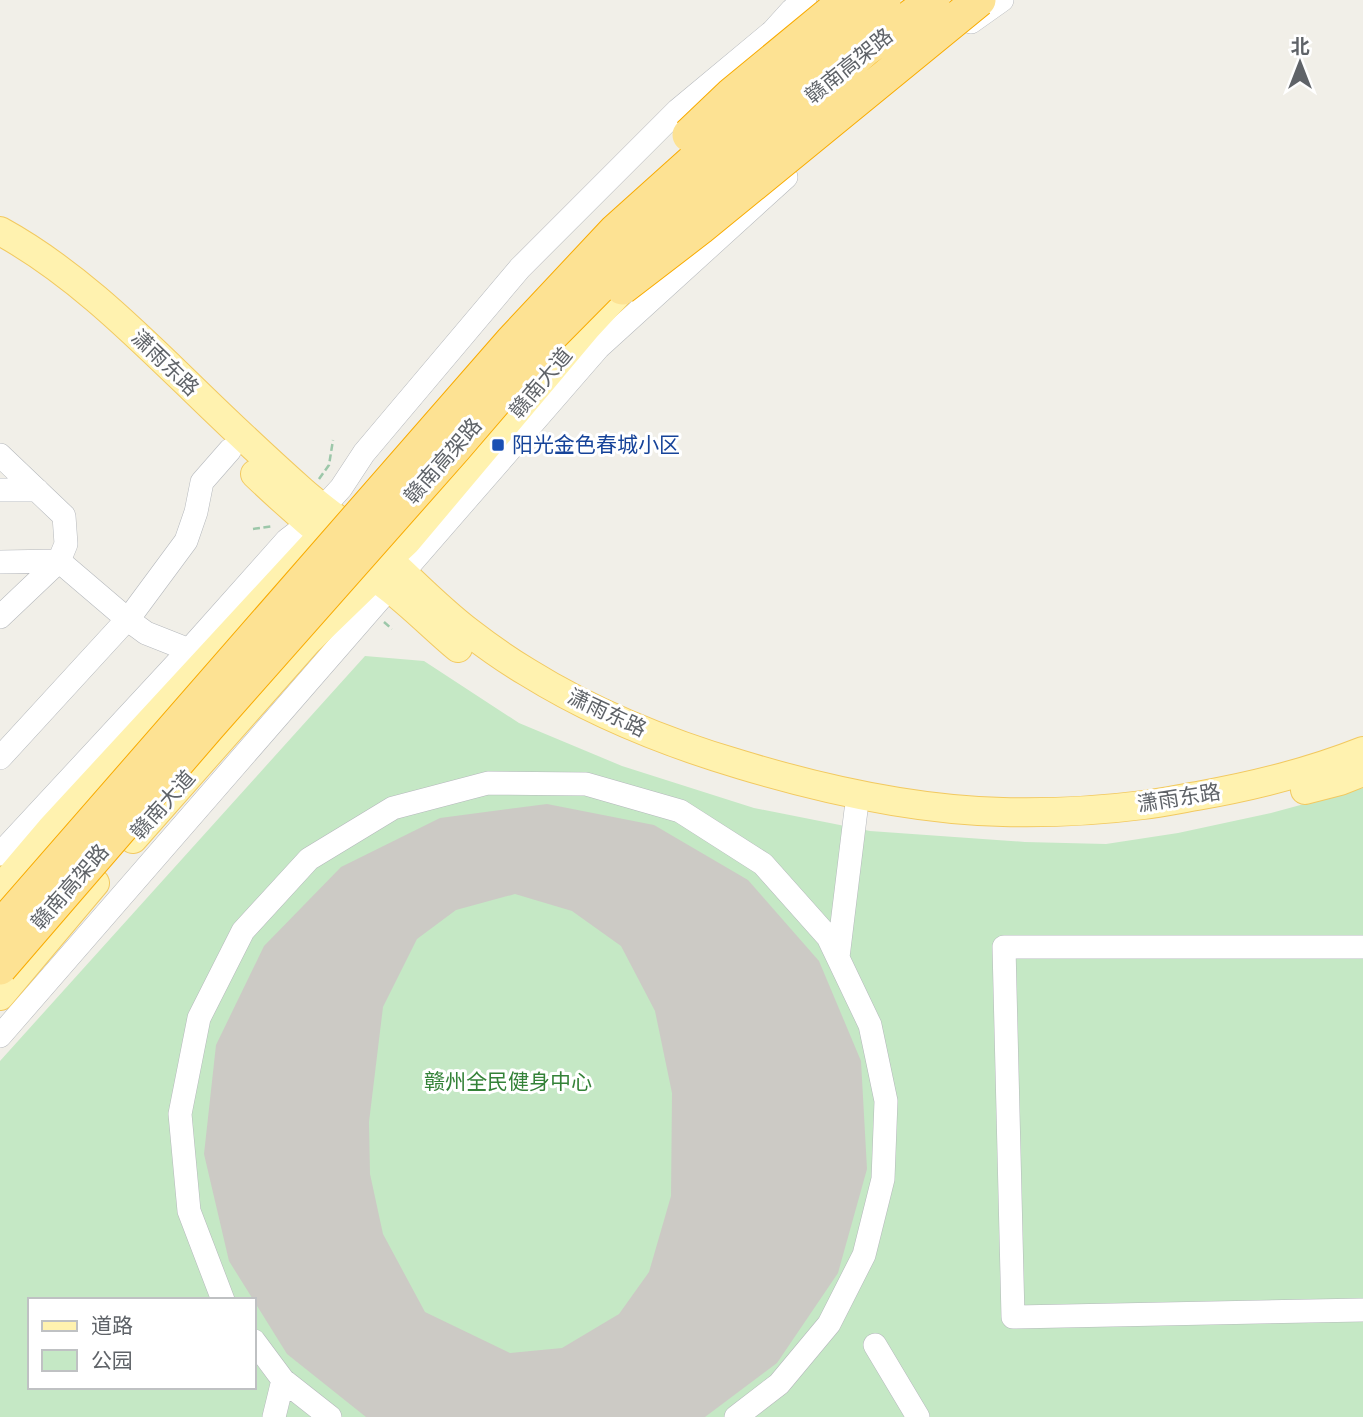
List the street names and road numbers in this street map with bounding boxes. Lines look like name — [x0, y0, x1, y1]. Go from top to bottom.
street label: 赣南高架路 — [799, 22, 898, 109]
street label: 潇雨东路 — [126, 324, 205, 402]
street label: 赣南大道 — [503, 342, 578, 424]
street label: 赣南高架路 — [398, 412, 487, 509]
street label: 潇雨东路 — [563, 683, 651, 743]
street label: 赣南大道 — [124, 764, 201, 845]
street label: 潇雨东路 — [1135, 778, 1223, 817]
street label: 赣南高架路 — [25, 838, 114, 935]

